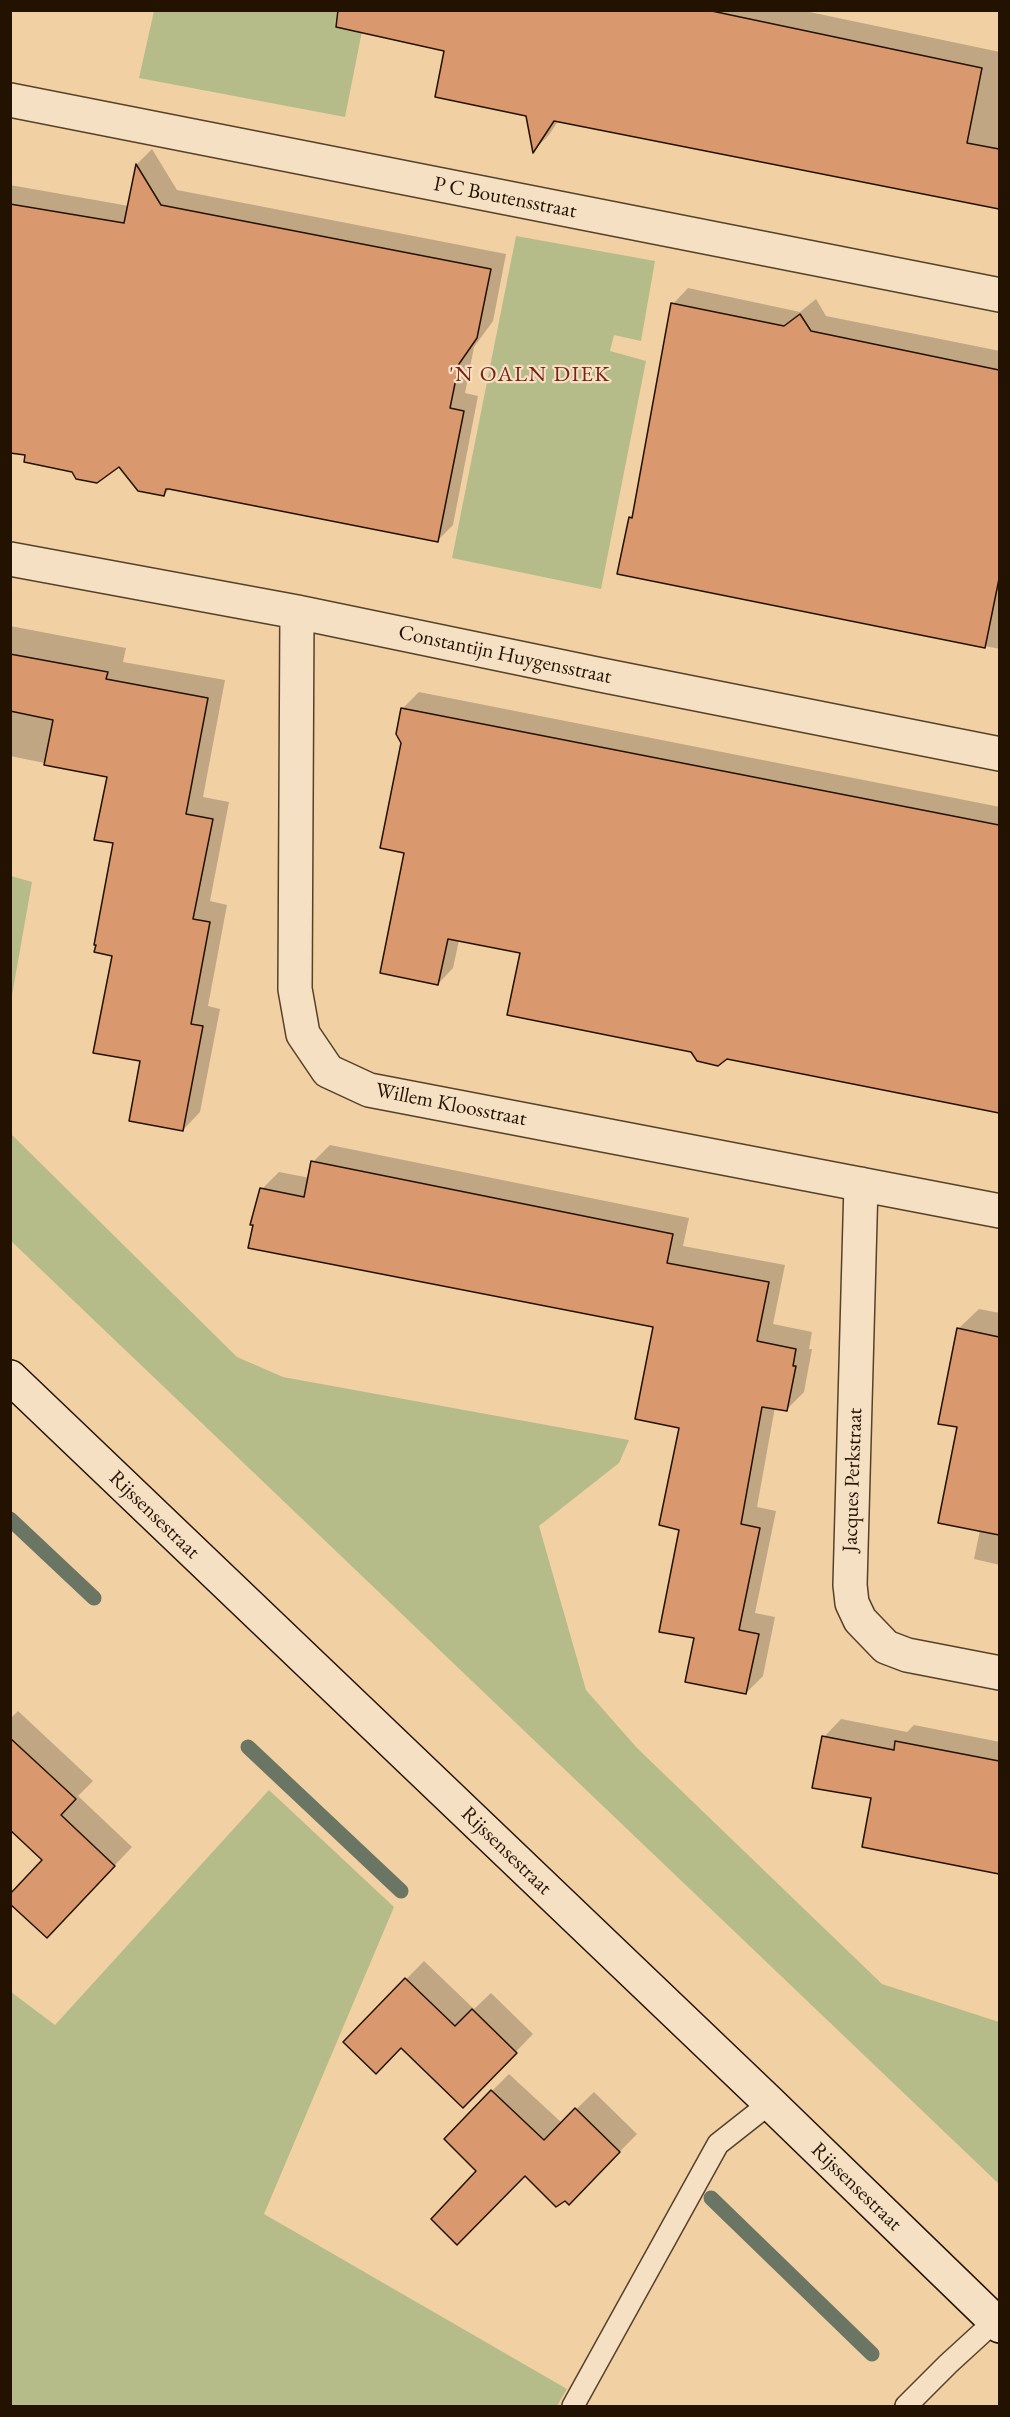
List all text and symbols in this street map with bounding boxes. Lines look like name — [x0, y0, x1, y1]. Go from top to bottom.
street label: P C Boutensstraat — [431, 172, 579, 224]
district label: 'N OALN DIEK — [449, 362, 611, 388]
street label: Constantijn Huygensstraat — [396, 620, 614, 690]
street label: Willem Kloosstraat — [373, 1078, 529, 1132]
street label: Jacques Perkstraat — [838, 1408, 868, 1552]
street label: Rijssensestraat — [103, 1465, 205, 1565]
street label: Rijssensestraat — [455, 1801, 557, 1901]
street label: Rijssensestraat — [805, 2137, 907, 2237]

